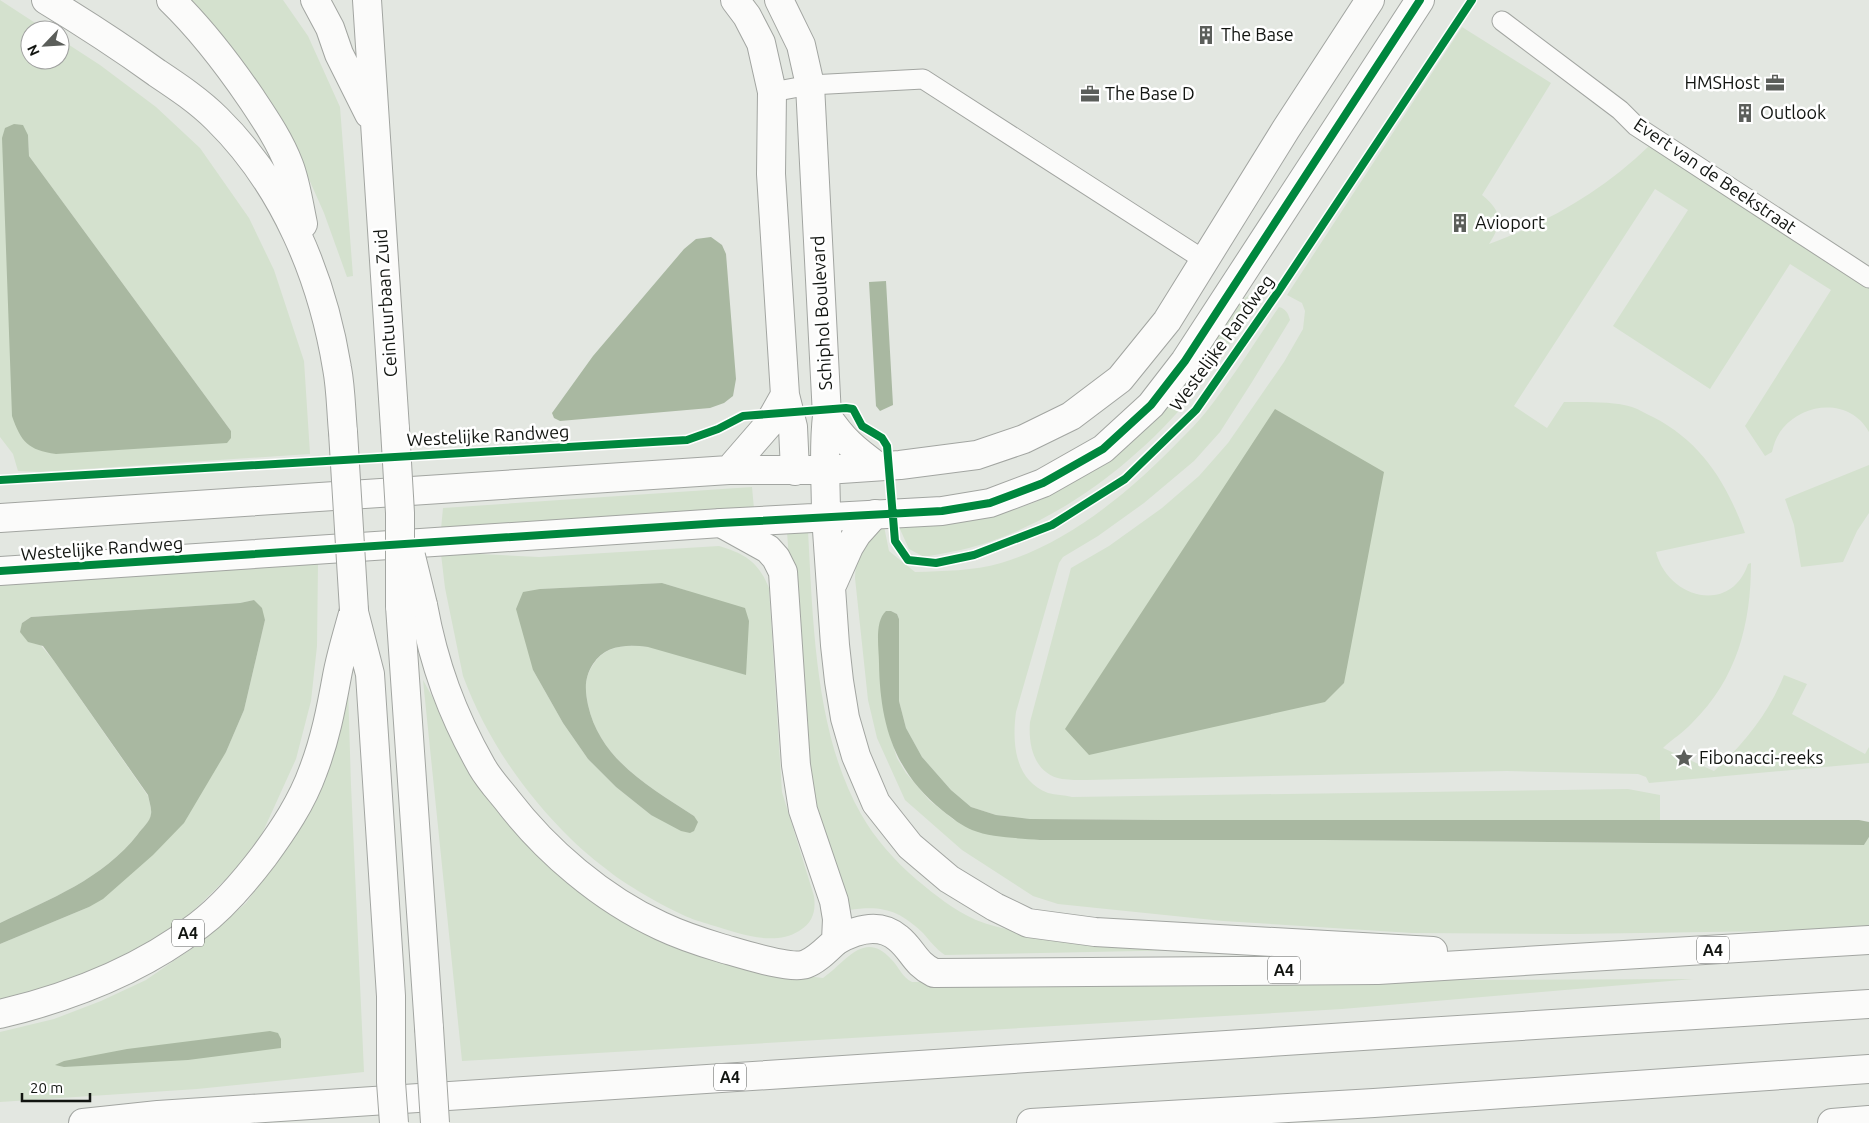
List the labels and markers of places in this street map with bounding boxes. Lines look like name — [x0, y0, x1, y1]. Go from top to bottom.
building icon: The Base — [1195, 24, 1217, 46]
place label: The Base — [1221, 24, 1294, 44]
place label: HMSHost — [1684, 72, 1760, 92]
office icon: HMSHost — [1764, 72, 1786, 94]
office icon: The Base D — [1079, 83, 1101, 105]
place label: The Base D — [1105, 83, 1195, 103]
building icon: Outlook — [1734, 102, 1756, 124]
place label: Outlook — [1760, 102, 1826, 122]
building icon: Avioport — [1449, 212, 1471, 234]
place label: Avioport — [1475, 212, 1545, 232]
place icon: Fibonacci-reeks — [1673, 747, 1695, 769]
place label: Fibonacci-reeks — [1699, 747, 1823, 767]

